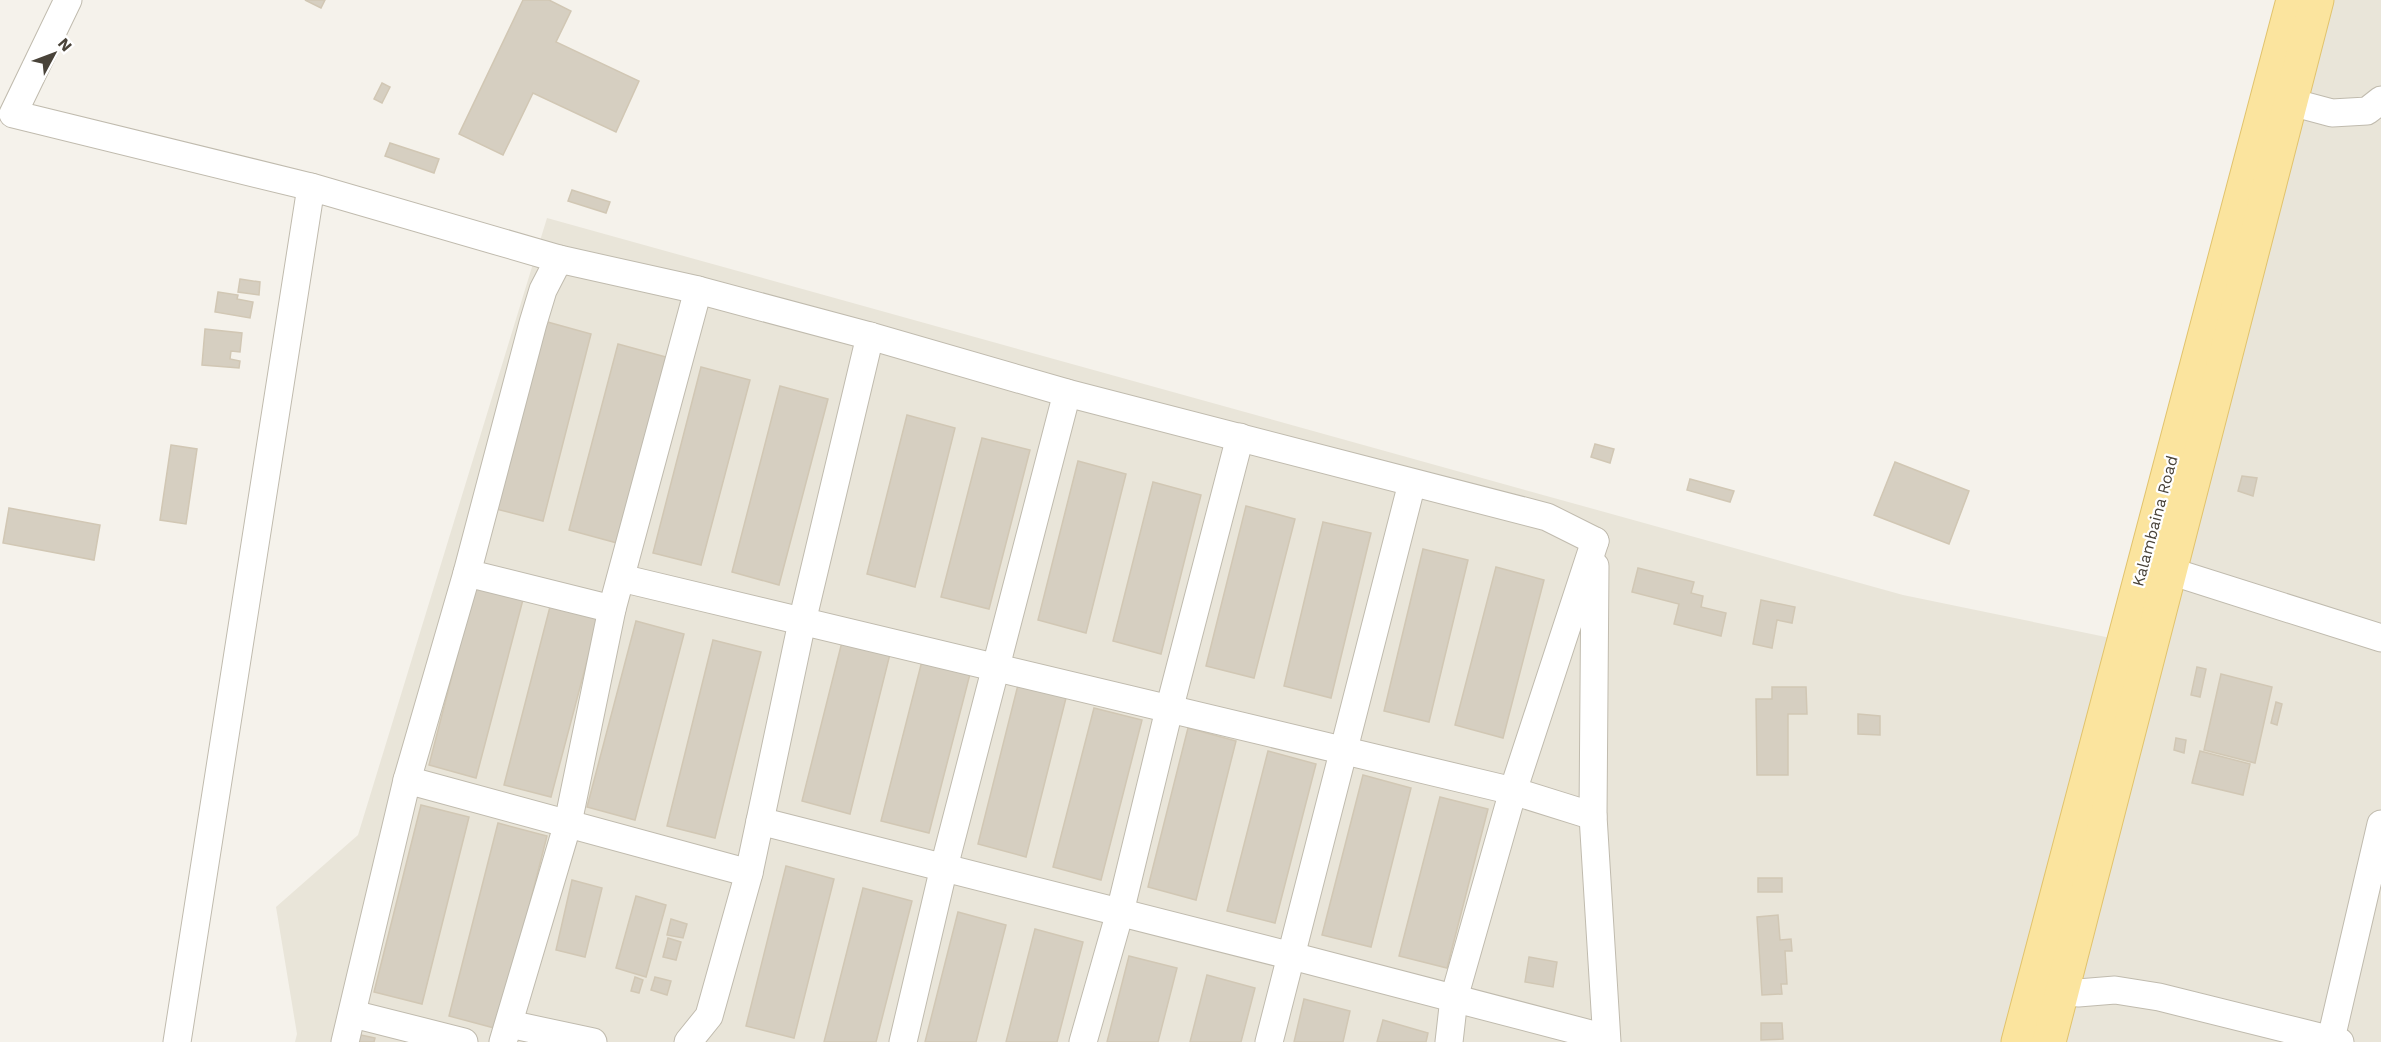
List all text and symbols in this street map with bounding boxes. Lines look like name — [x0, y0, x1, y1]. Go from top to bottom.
north arrow — [24, 24, 84, 84]
text: N — [54, 34, 76, 55]
street label: Kalambaina Road — [2128, 453, 2182, 589]

